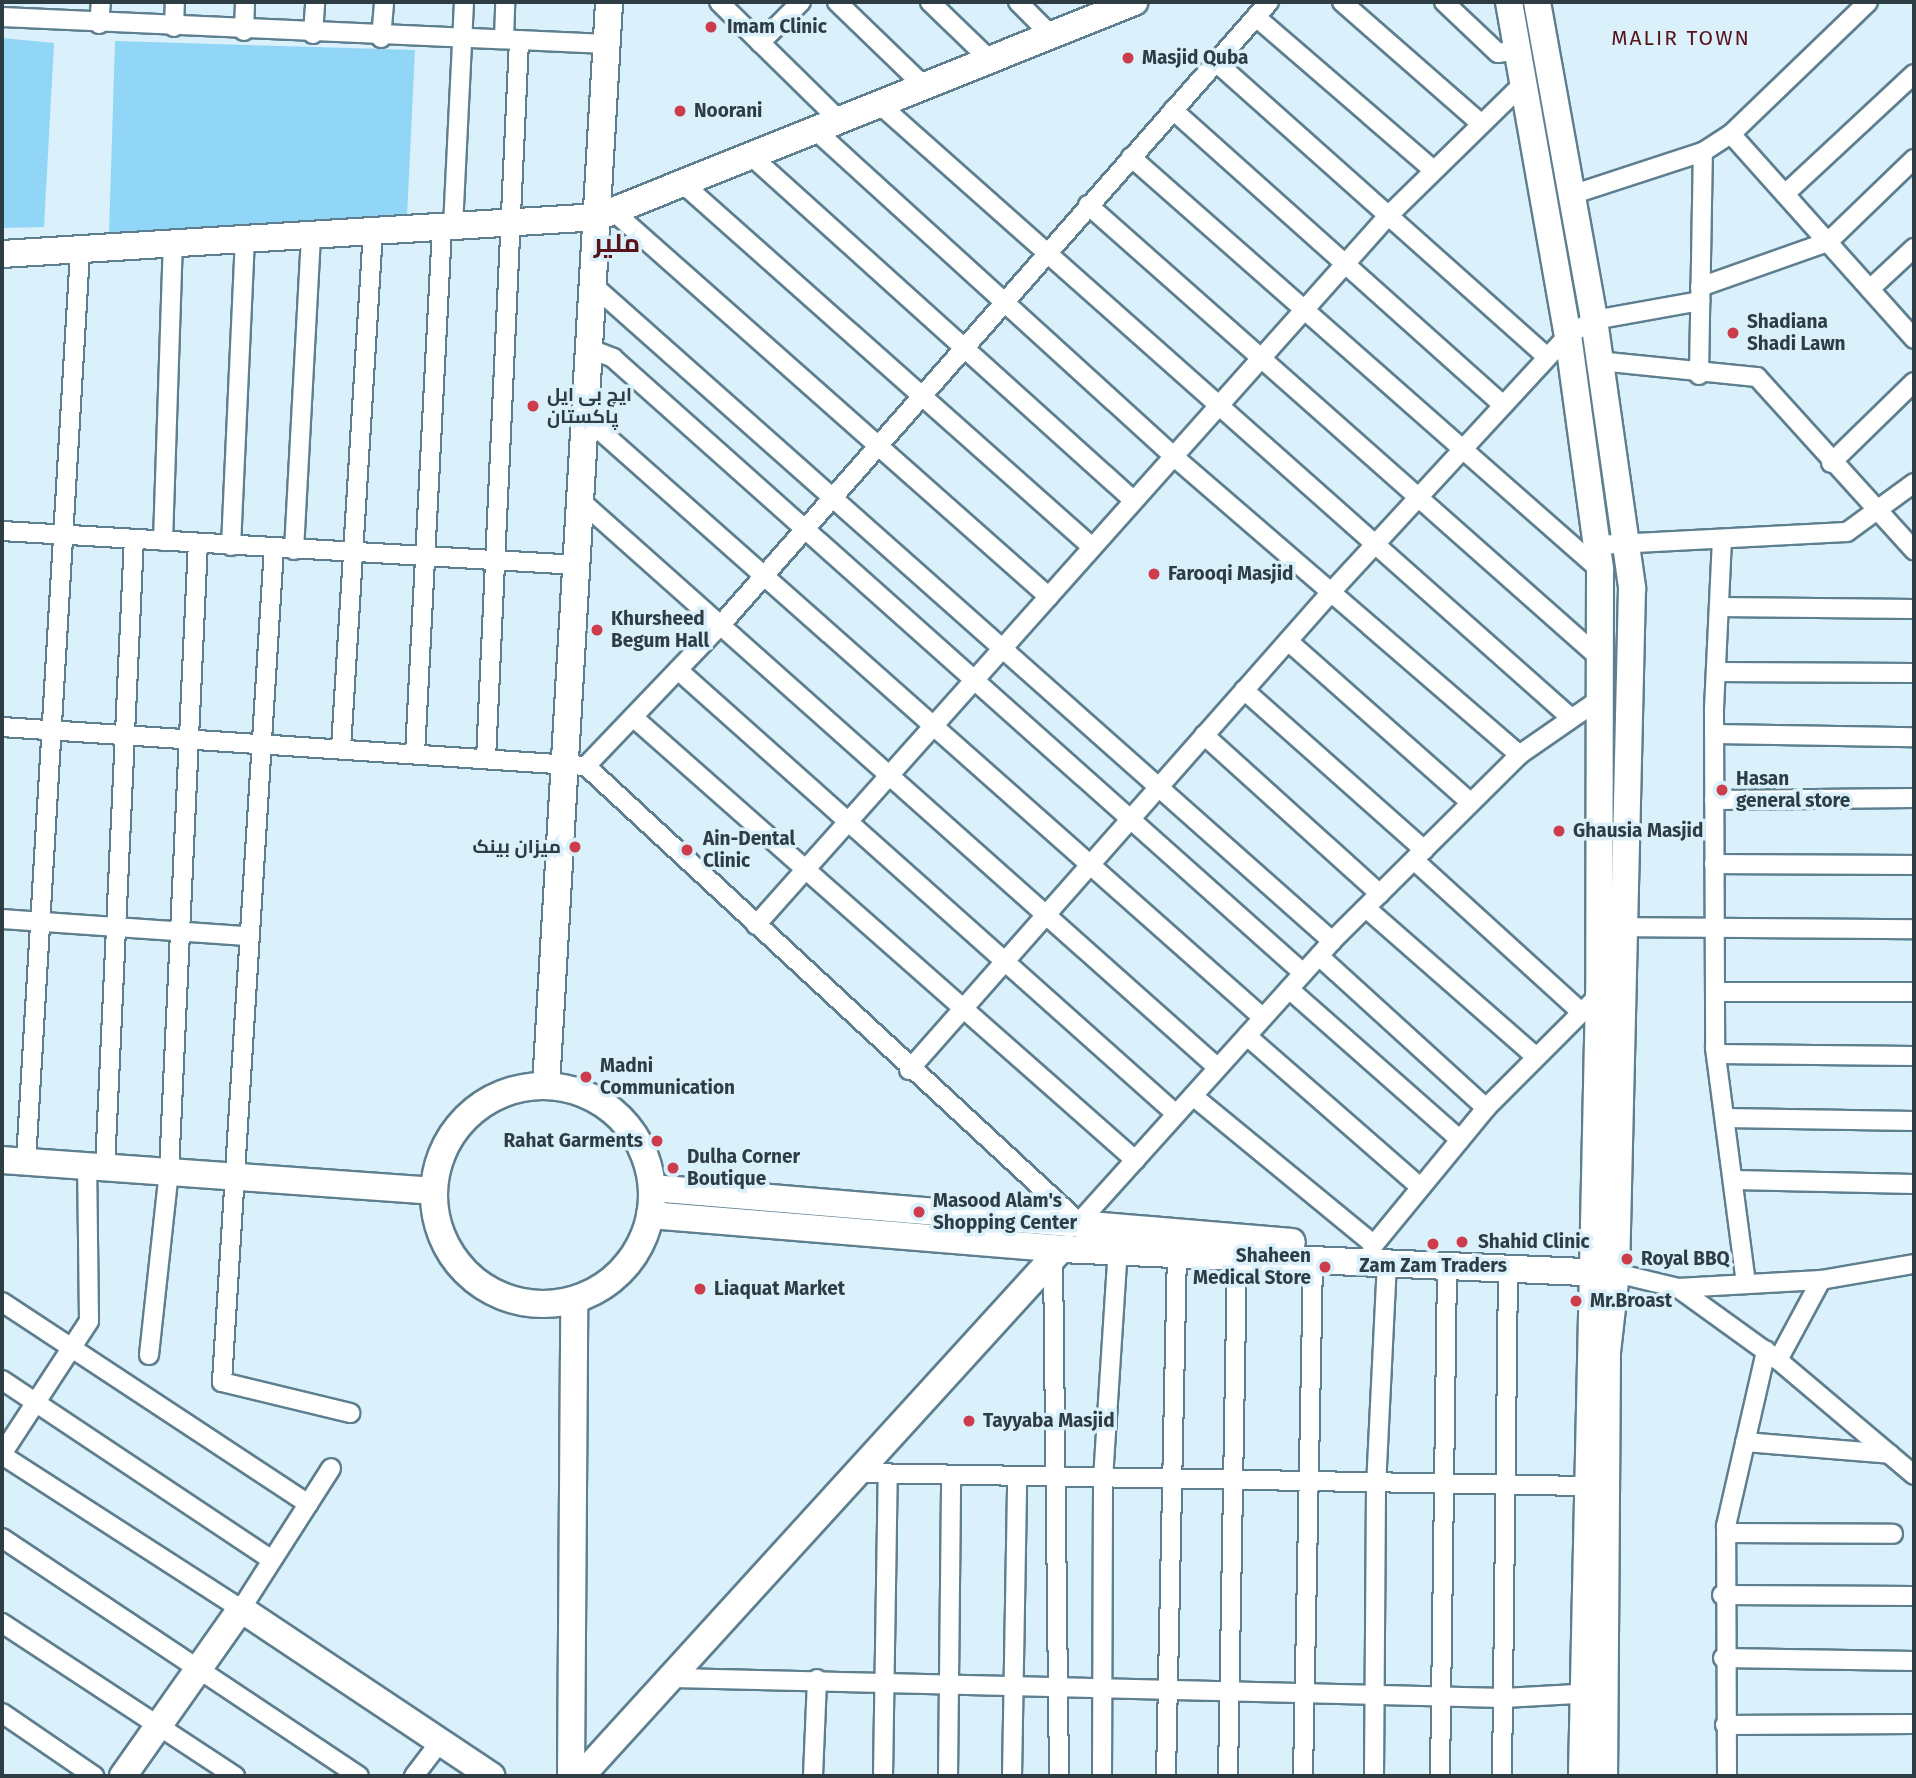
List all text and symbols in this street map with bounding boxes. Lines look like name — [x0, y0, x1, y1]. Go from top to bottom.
place label: Imam Clinic — [727, 16, 827, 38]
marker: Imam Clinic — [701, 17, 721, 37]
district label: MALIR TOWN — [1612, 25, 1750, 51]
place label: Masjid Quba — [1142, 47, 1248, 69]
marker: Masjid Quba — [1120, 50, 1136, 66]
place label: Noorani — [694, 100, 762, 122]
marker: Noorani — [672, 103, 688, 119]
district label: ملیر — [594, 228, 640, 260]
place label: Shadiana Shadi Lawn — [1747, 311, 1846, 355]
marker: Shadiana Shadi Lawn — [1725, 325, 1741, 341]
place label: ایچ بی ایل پاکستان — [547, 384, 632, 428]
marker: ایچ بی ایل پاکستان — [525, 398, 541, 414]
place label: Farooqi Masjid — [1168, 563, 1293, 585]
marker: Farooqi Masjid — [1146, 566, 1162, 582]
place label: Khursheed Begum Hall — [611, 608, 709, 652]
marker: Khursheed Begum Hall — [589, 622, 605, 638]
place label: Hasan general store — [1736, 768, 1850, 812]
marker: Hasan general store — [1714, 782, 1730, 798]
place label: Ghausia Masjid — [1573, 820, 1703, 842]
marker: Ghausia Masjid — [1551, 823, 1567, 839]
place label: Ain-Dental Clinic — [703, 828, 795, 872]
place label: میزان بینک — [472, 836, 561, 858]
marker: میزان بینک — [567, 839, 583, 855]
marker: Ain-Dental Clinic — [677, 840, 697, 860]
place label: Madni Communication — [600, 1055, 735, 1099]
marker: Madni Communication — [578, 1069, 594, 1085]
place label: Rahat Garments — [504, 1130, 643, 1152]
marker: Rahat Garments — [649, 1133, 665, 1149]
place label: Dulha Corner Boutique — [687, 1146, 800, 1190]
marker: Dulha Corner Boutique — [665, 1160, 681, 1176]
place label: Masood Alam's Shopping Center — [933, 1190, 1077, 1234]
marker: Masood Alam's Shopping Center — [911, 1204, 927, 1220]
place label: Shahid Clinic — [1478, 1231, 1590, 1253]
marker: Shahid Clinic — [1452, 1232, 1472, 1252]
marker: Zam Zam Traders — [1425, 1236, 1441, 1252]
place label: Shaheen Medical Store — [1193, 1245, 1311, 1289]
place label: Royal BBQ — [1641, 1248, 1730, 1270]
marker: Royal BBQ — [1619, 1251, 1635, 1267]
place label: Zam Zam Traders — [1359, 1255, 1507, 1277]
marker: Shaheen Medical Store — [1317, 1259, 1333, 1275]
place label: Liaquat Market — [714, 1278, 845, 1300]
marker: Liaquat Market — [692, 1281, 708, 1297]
place label: Mr.Broast — [1590, 1290, 1672, 1312]
marker: Mr.Broast — [1568, 1293, 1584, 1309]
place label: Tayyaba Masjid — [983, 1410, 1115, 1432]
marker: Tayyaba Masjid — [961, 1413, 977, 1429]

